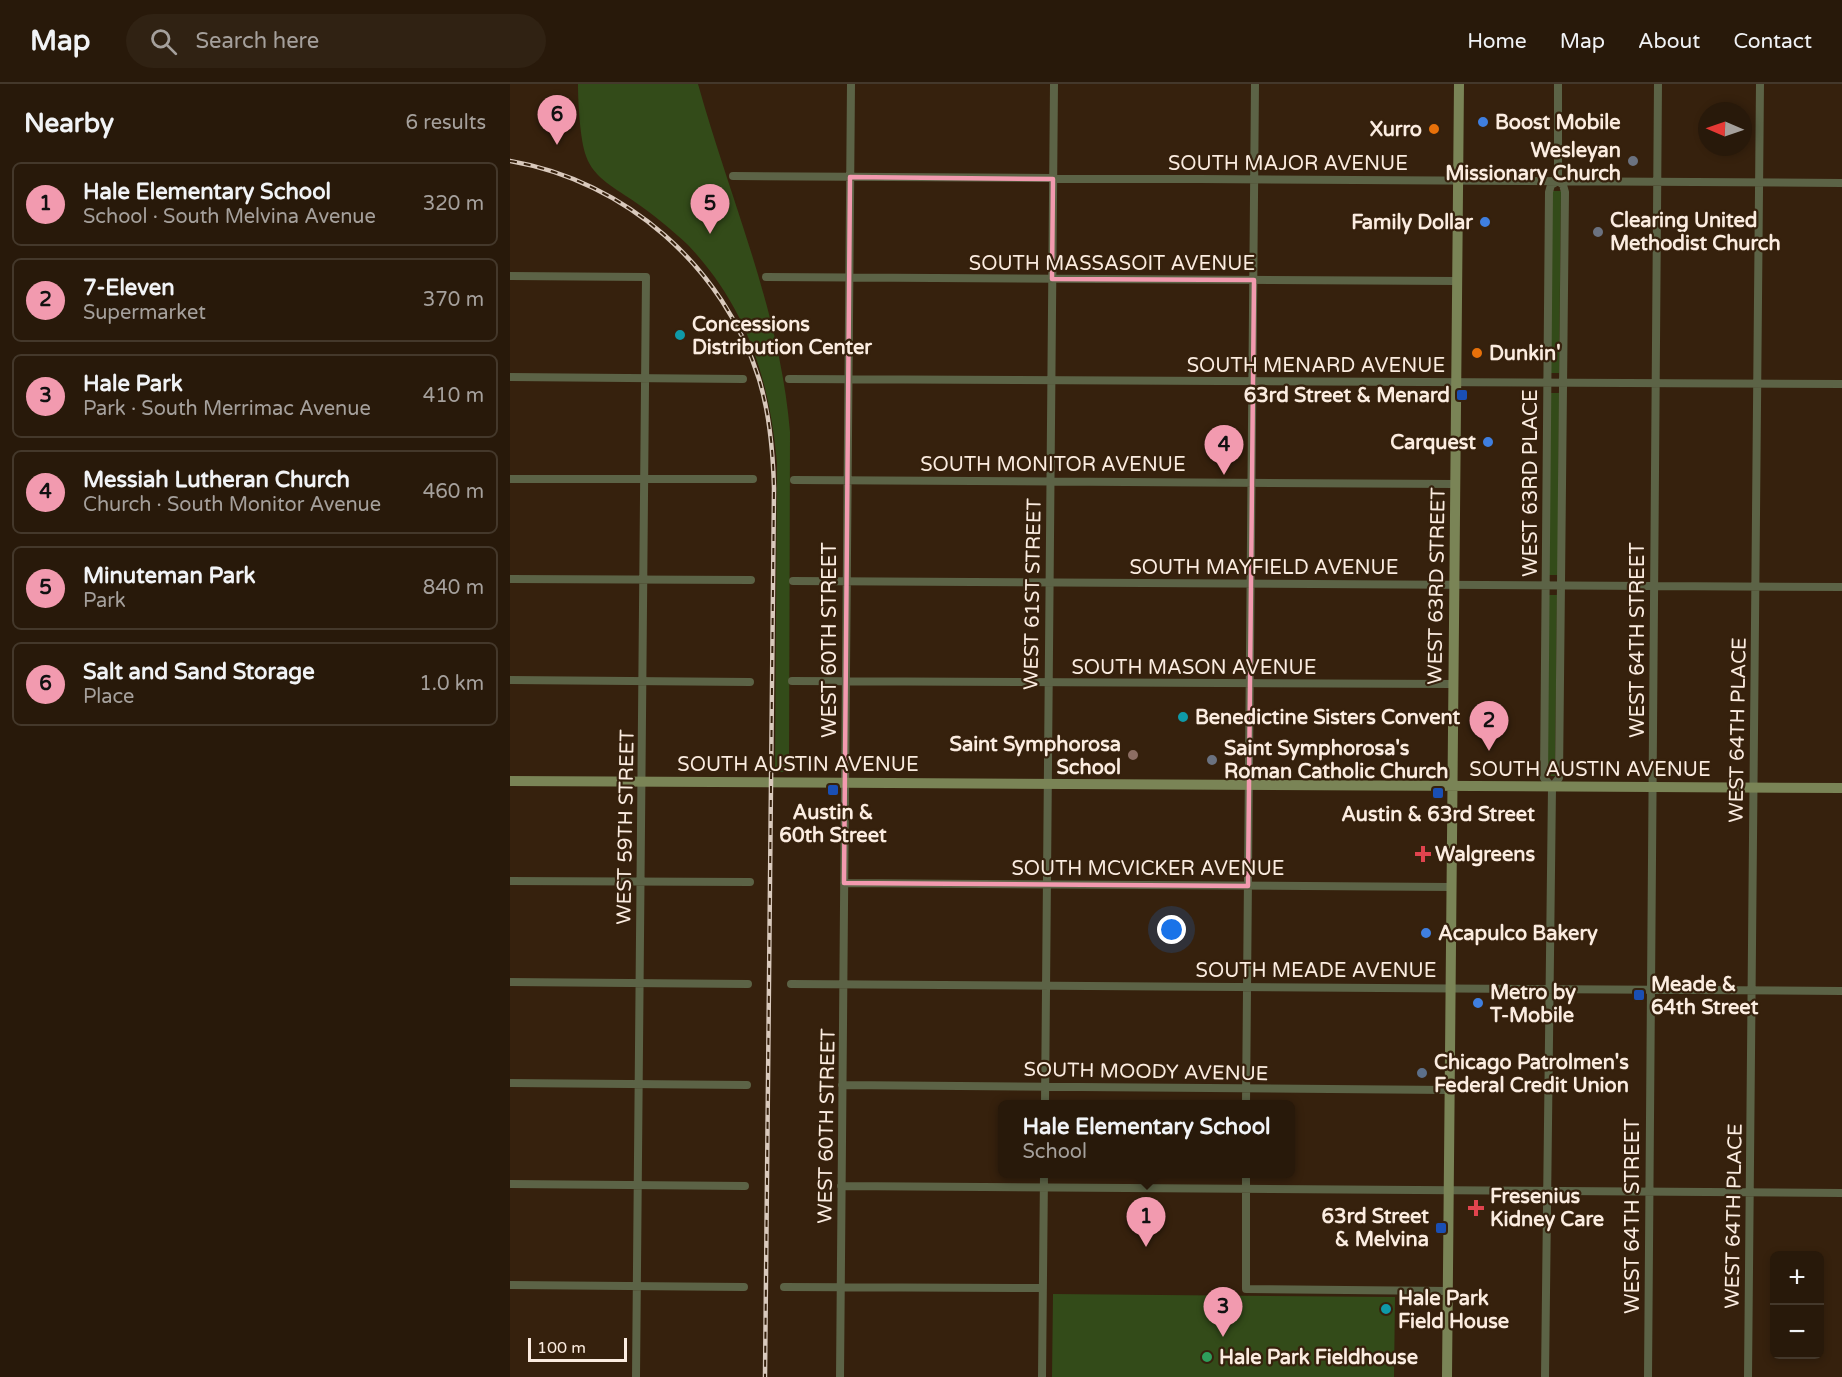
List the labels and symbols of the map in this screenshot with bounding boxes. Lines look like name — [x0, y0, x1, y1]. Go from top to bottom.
pin: 6 — [538, 95, 576, 145]
north arrow — [1698, 102, 1752, 156]
place label: Boost Mobile — [1495, 111, 1621, 135]
marker: Boost Mobile — [1476, 115, 1490, 129]
place label: Xurro — [1370, 118, 1422, 142]
marker: Xurro — [1427, 122, 1441, 136]
place label: Wesleyan Missionary Church — [1445, 139, 1621, 186]
street label: SOUTH MAJOR AVENUE — [1168, 152, 1408, 176]
marker: Wesleyan Missionary Church — [1626, 154, 1640, 168]
pin: 5 — [690, 184, 730, 234]
place label: Clearing United Methodist Church — [1610, 209, 1781, 256]
place label: Family Dollar — [1351, 211, 1473, 235]
marker: Family Dollar — [1478, 215, 1492, 229]
marker: Clearing United Methodist Church — [1591, 225, 1605, 239]
street label: SOUTH MASSASOIT AVENUE — [969, 252, 1255, 276]
place label: Concessions Distribution Center — [692, 313, 872, 360]
marker: Concessions Distribution Center — [673, 328, 687, 342]
place label: Dunkin' — [1489, 342, 1561, 366]
marker: Dunkin' — [1470, 346, 1484, 360]
street label: SOUTH MENARD AVENUE — [1187, 354, 1445, 378]
place label: 63rd Street & Menard — [1244, 384, 1450, 408]
marker: 63rd Street & Menard — [1455, 388, 1469, 402]
street label: WEST 63RD PLACE — [1519, 389, 1543, 577]
pin: 4 — [1204, 426, 1244, 475]
place label: Carquest — [1390, 431, 1476, 455]
marker: Carquest — [1481, 435, 1495, 449]
street label: SOUTH MONITOR AVENUE — [920, 453, 1186, 477]
street label: WEST 63RD STREET — [1423, 487, 1451, 685]
street label: WEST 61ST STREET — [1019, 498, 1047, 690]
street label: WEST 60TH STREET — [818, 542, 842, 738]
street label: WEST 64TH STREET — [1626, 542, 1650, 738]
street label: SOUTH MAYFIELD AVENUE — [1129, 556, 1399, 580]
street label: WEST 64TH PLACE — [1724, 637, 1752, 823]
street label: SOUTH MASON AVENUE — [1072, 656, 1316, 680]
pin: 2 — [1470, 702, 1508, 751]
place label: Benedictine Sisters Convent — [1195, 706, 1461, 730]
marker: Benedictine Sisters Convent — [1176, 710, 1190, 724]
street label: WEST 59TH STREET — [612, 729, 640, 925]
place label: Saint Symphorosa School — [950, 733, 1121, 780]
place label: Saint Symphorosa's Roman Catholic Church — [1224, 737, 1448, 784]
marker: Saint Symphorosa School — [1126, 748, 1140, 762]
street label: SOUTH AUSTIN AVENUE — [677, 753, 919, 777]
marker: Saint Symphorosa's Roman Catholic Church — [1205, 753, 1219, 767]
street label: SOUTH AUSTIN AVENUE — [1469, 758, 1711, 782]
marker: Austin & 60th Street — [826, 783, 840, 797]
marker: Austin & 63rd Street — [1431, 786, 1445, 800]
place label: Austin & 60th Street — [779, 801, 887, 848]
place label: Austin & 63rd Street — [1341, 803, 1535, 827]
place label: Walgreens — [1435, 843, 1535, 867]
marker: Walgreens — [1416, 847, 1430, 861]
street label: SOUTH MCVICKER AVENUE — [1011, 857, 1285, 881]
your location — [1157, 915, 1186, 944]
place label: Acapulco Bakery — [1438, 922, 1598, 946]
marker: Acapulco Bakery — [1419, 926, 1433, 940]
street label: SOUTH MEADE AVENUE — [1196, 959, 1436, 983]
place label: Meade & 64th Street — [1651, 973, 1759, 1020]
place label: Metro by T-Mobile — [1489, 981, 1576, 1028]
marker: Meade & 64th Street — [1632, 988, 1646, 1002]
marker: Metro by T-Mobile — [1471, 996, 1485, 1010]
street label: WEST 60TH STREET — [813, 1028, 841, 1224]
place label: Chicago Patrolmen's Federal Credit Union — [1434, 1051, 1629, 1098]
street label: SOUTH MOODY AVENUE — [1023, 1058, 1269, 1086]
marker: Chicago Patrolmen's Federal Credit Union — [1415, 1066, 1429, 1080]
street label: WEST 64TH STREET — [1621, 1118, 1645, 1314]
street label: WEST 64TH PLACE — [1720, 1123, 1748, 1309]
place label: Fresenius Kidney Care — [1490, 1185, 1604, 1232]
pin: 1 — [1126, 1198, 1166, 1247]
marker: Fresenius Kidney Care — [1467, 1199, 1485, 1217]
place label: 63rd Street & Melvina — [1322, 1205, 1429, 1252]
marker: 63rd Street & Melvina — [1434, 1221, 1448, 1235]
place label: Hale Park Field House — [1398, 1287, 1509, 1334]
pin: 3 — [1204, 1288, 1242, 1337]
marker: Hale Park Field House — [1379, 1302, 1393, 1316]
scale bar — [528, 1335, 627, 1362]
place label: Hale Park Fieldhouse — [1219, 1346, 1418, 1370]
marker: Hale Park Fieldhouse — [1200, 1350, 1214, 1364]

